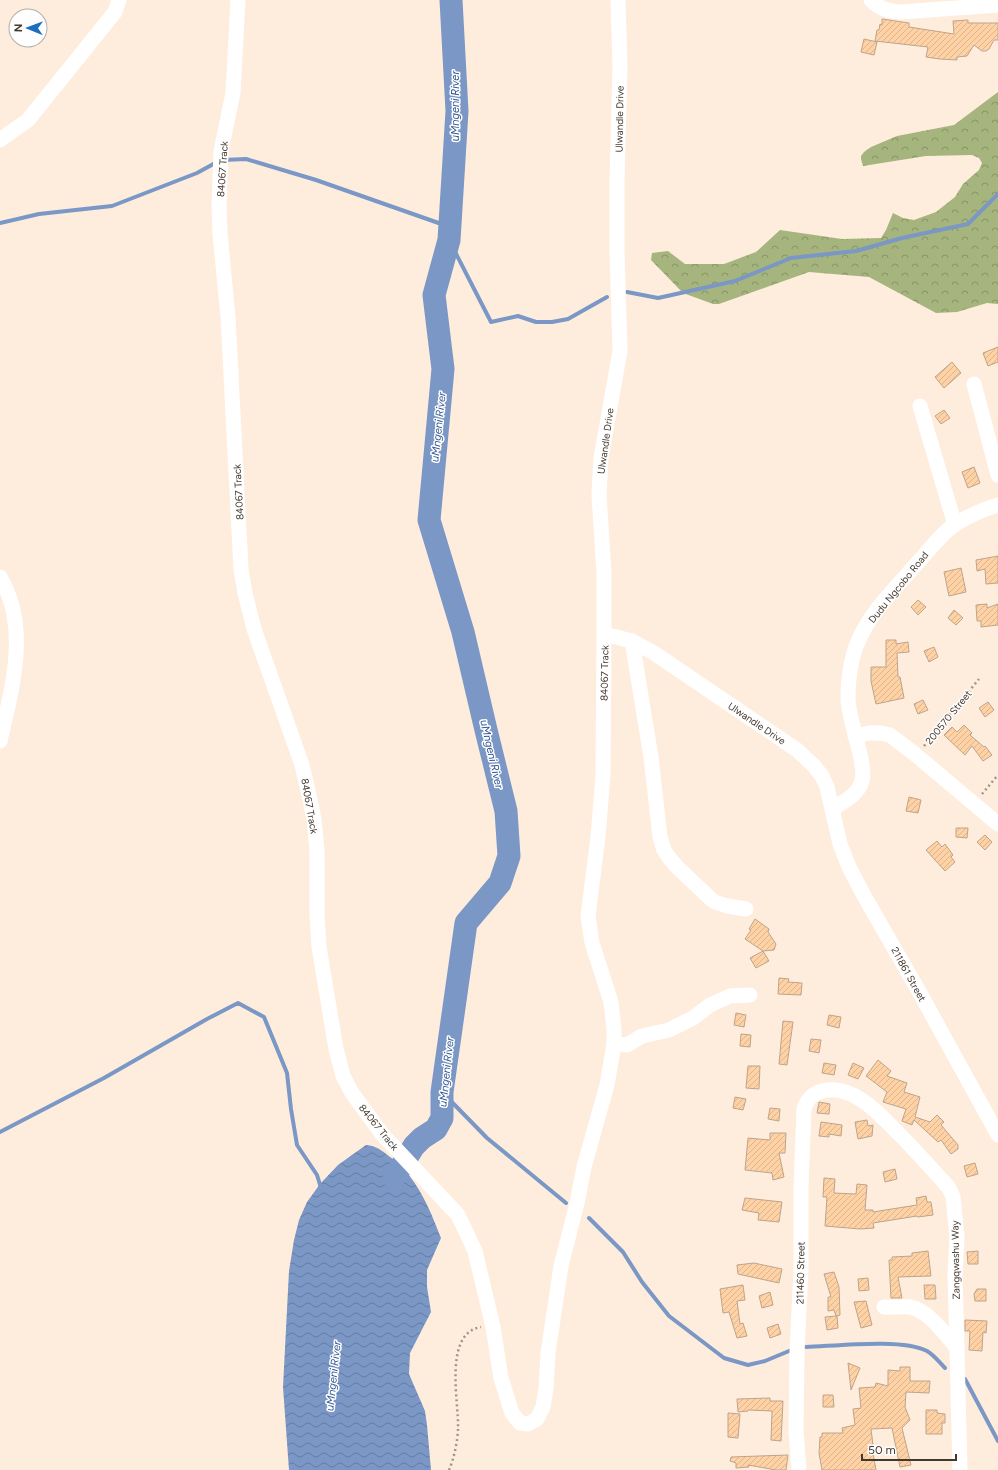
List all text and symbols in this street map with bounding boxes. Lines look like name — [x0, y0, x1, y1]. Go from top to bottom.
north arrow — [8, 8, 48, 48]
text: N — [12, 23, 25, 32]
water label: uMngeni River — [449, 70, 462, 141]
street label: Ulwandle Drive — [612, 85, 627, 153]
street label: 84067 Track — [214, 140, 231, 197]
water label: uMngeni River — [428, 390, 449, 463]
street label: Ulwandle Drive — [594, 407, 617, 475]
street label: 84067 Track — [231, 464, 246, 520]
street label: Dudu Ngcobo Road — [866, 549, 931, 626]
street label: 84067 Track — [598, 645, 611, 701]
street label: 200570 Street — [922, 687, 974, 747]
street label: Ulwandle Drive — [725, 699, 788, 748]
water label: uMngeni River — [477, 718, 506, 791]
street label: 84067 Track — [298, 777, 321, 835]
street label: 211861 Street — [888, 945, 929, 1004]
water label: uMngeni River — [436, 1035, 457, 1108]
street label: 84067 Track — [356, 1101, 401, 1153]
street label: Zangqwashu Way — [948, 1219, 963, 1300]
street label: 211460 Street — [793, 1241, 808, 1304]
water label: uMngeni River — [323, 1339, 344, 1412]
scale bar — [862, 1436, 956, 1462]
text: 50 m — [868, 1443, 896, 1457]

